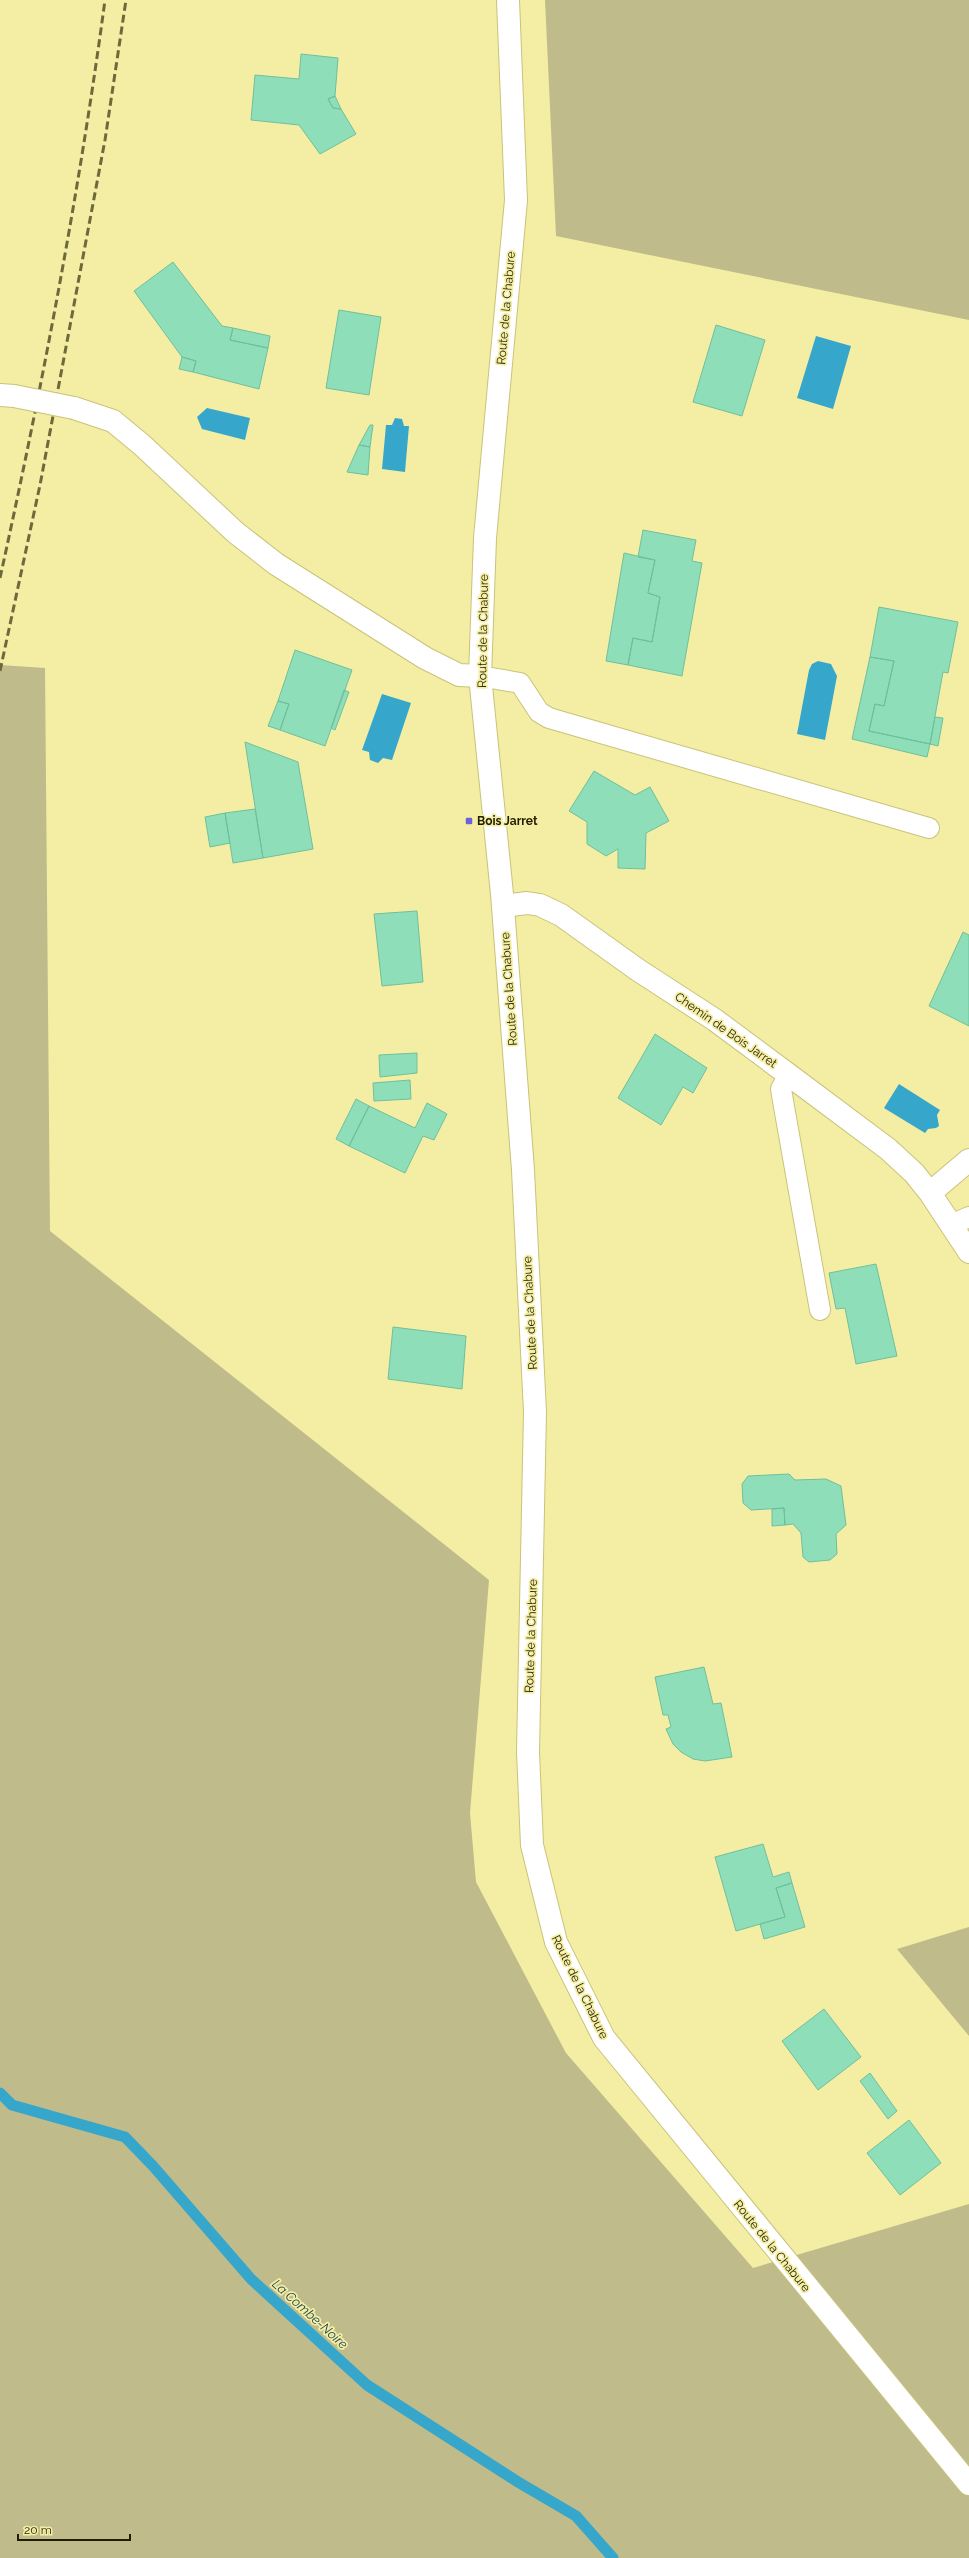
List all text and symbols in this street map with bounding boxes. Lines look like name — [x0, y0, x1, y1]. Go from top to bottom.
street label: Route de la Chabure — [494, 251, 518, 365]
street label: Route de la Chabure — [475, 574, 491, 688]
place label: Bois Jarret — [477, 814, 538, 828]
marker: Bois Jarret — [464, 816, 474, 826]
street label: Route de la Chabure — [498, 932, 520, 1046]
street label: Chemin de Bois Jarret — [672, 989, 780, 1071]
street label: Route de la Chabure — [520, 1256, 540, 1370]
street label: Route de la Chabure — [522, 1579, 540, 1693]
street label: Route de la Chabure — [549, 1933, 611, 2041]
street label: Route de la Chabure — [731, 2197, 813, 2295]
water label: La Combe-Noire — [269, 2276, 351, 2352]
scale bar — [18, 2516, 130, 2542]
text: 20 m — [24, 2523, 52, 2537]

